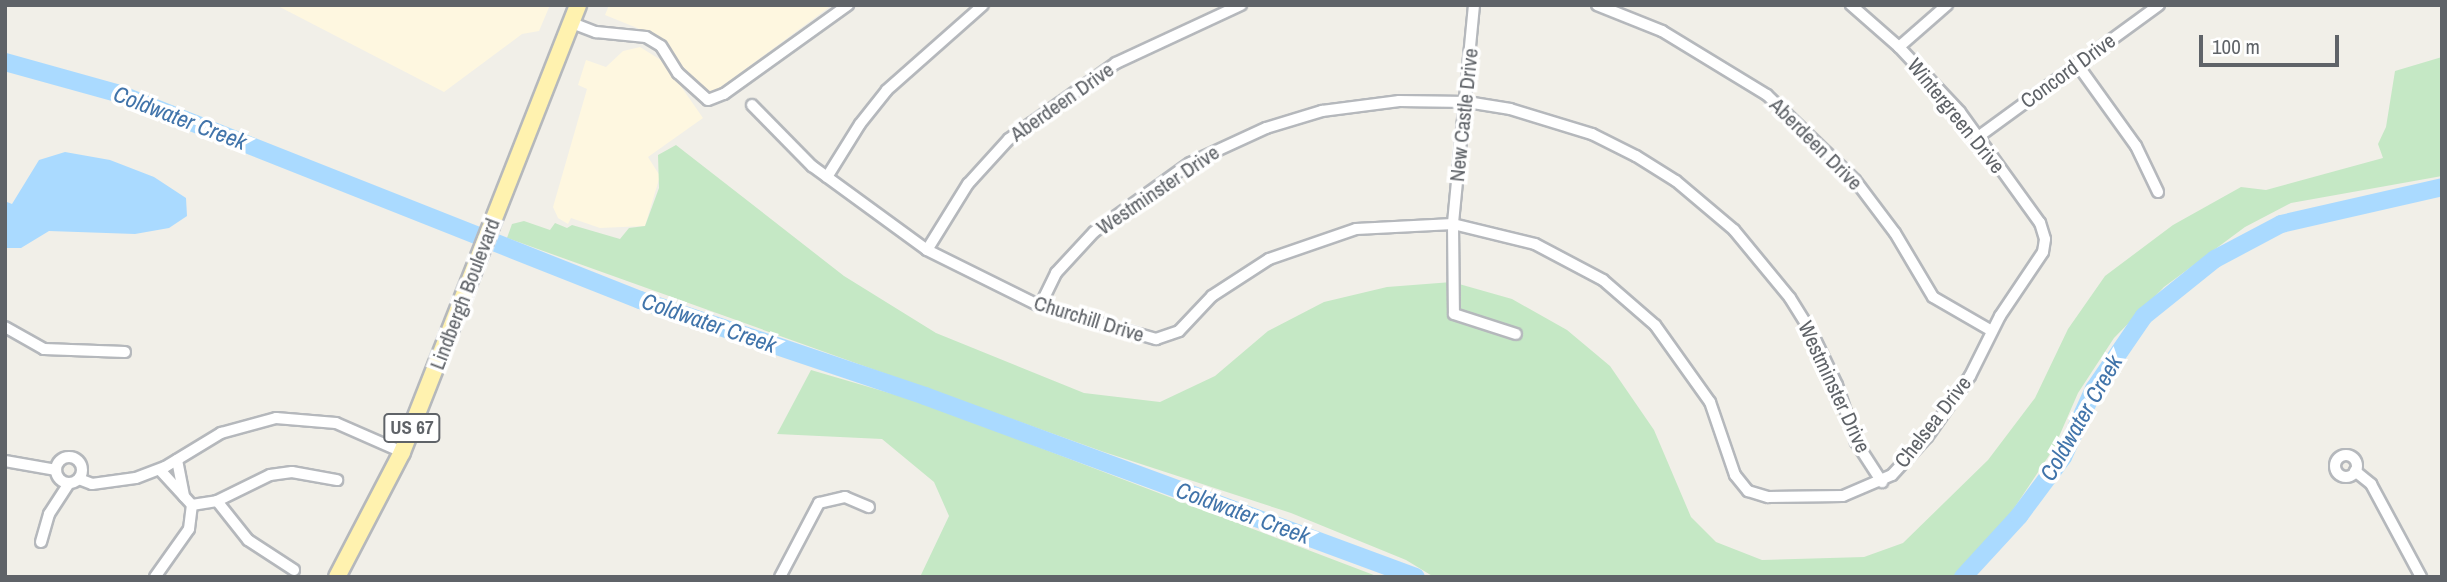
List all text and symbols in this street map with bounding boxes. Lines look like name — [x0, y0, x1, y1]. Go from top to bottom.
scale bar — [2202, 21, 2342, 65]
street label: Concord Drive — [2016, 28, 2120, 114]
text: 100 m — [2212, 32, 2260, 61]
street label: New Castle Drive — [1444, 47, 1484, 183]
street label: Wintergreen Drive — [1902, 53, 2010, 179]
street label: Aberdeen Drive — [1005, 57, 1119, 147]
water label: Coldwater Creek — [109, 80, 251, 156]
street label: Aberdeen Drive — [1764, 92, 1868, 196]
street label: Westminster Drive — [1092, 140, 1224, 240]
street label: Lindbergh Boulevard — [425, 215, 505, 373]
water label: Coldwater Creek — [638, 287, 780, 359]
street label: Churchill Drive — [1031, 290, 1147, 348]
street label: Westminster Drive — [1793, 317, 1875, 457]
water label: Coldwater Creek — [2034, 350, 2128, 486]
street label: Chelsea Drive — [1889, 371, 1977, 473]
road number: US 67 — [382, 412, 442, 444]
water label: Coldwater Creek — [1172, 476, 1314, 550]

